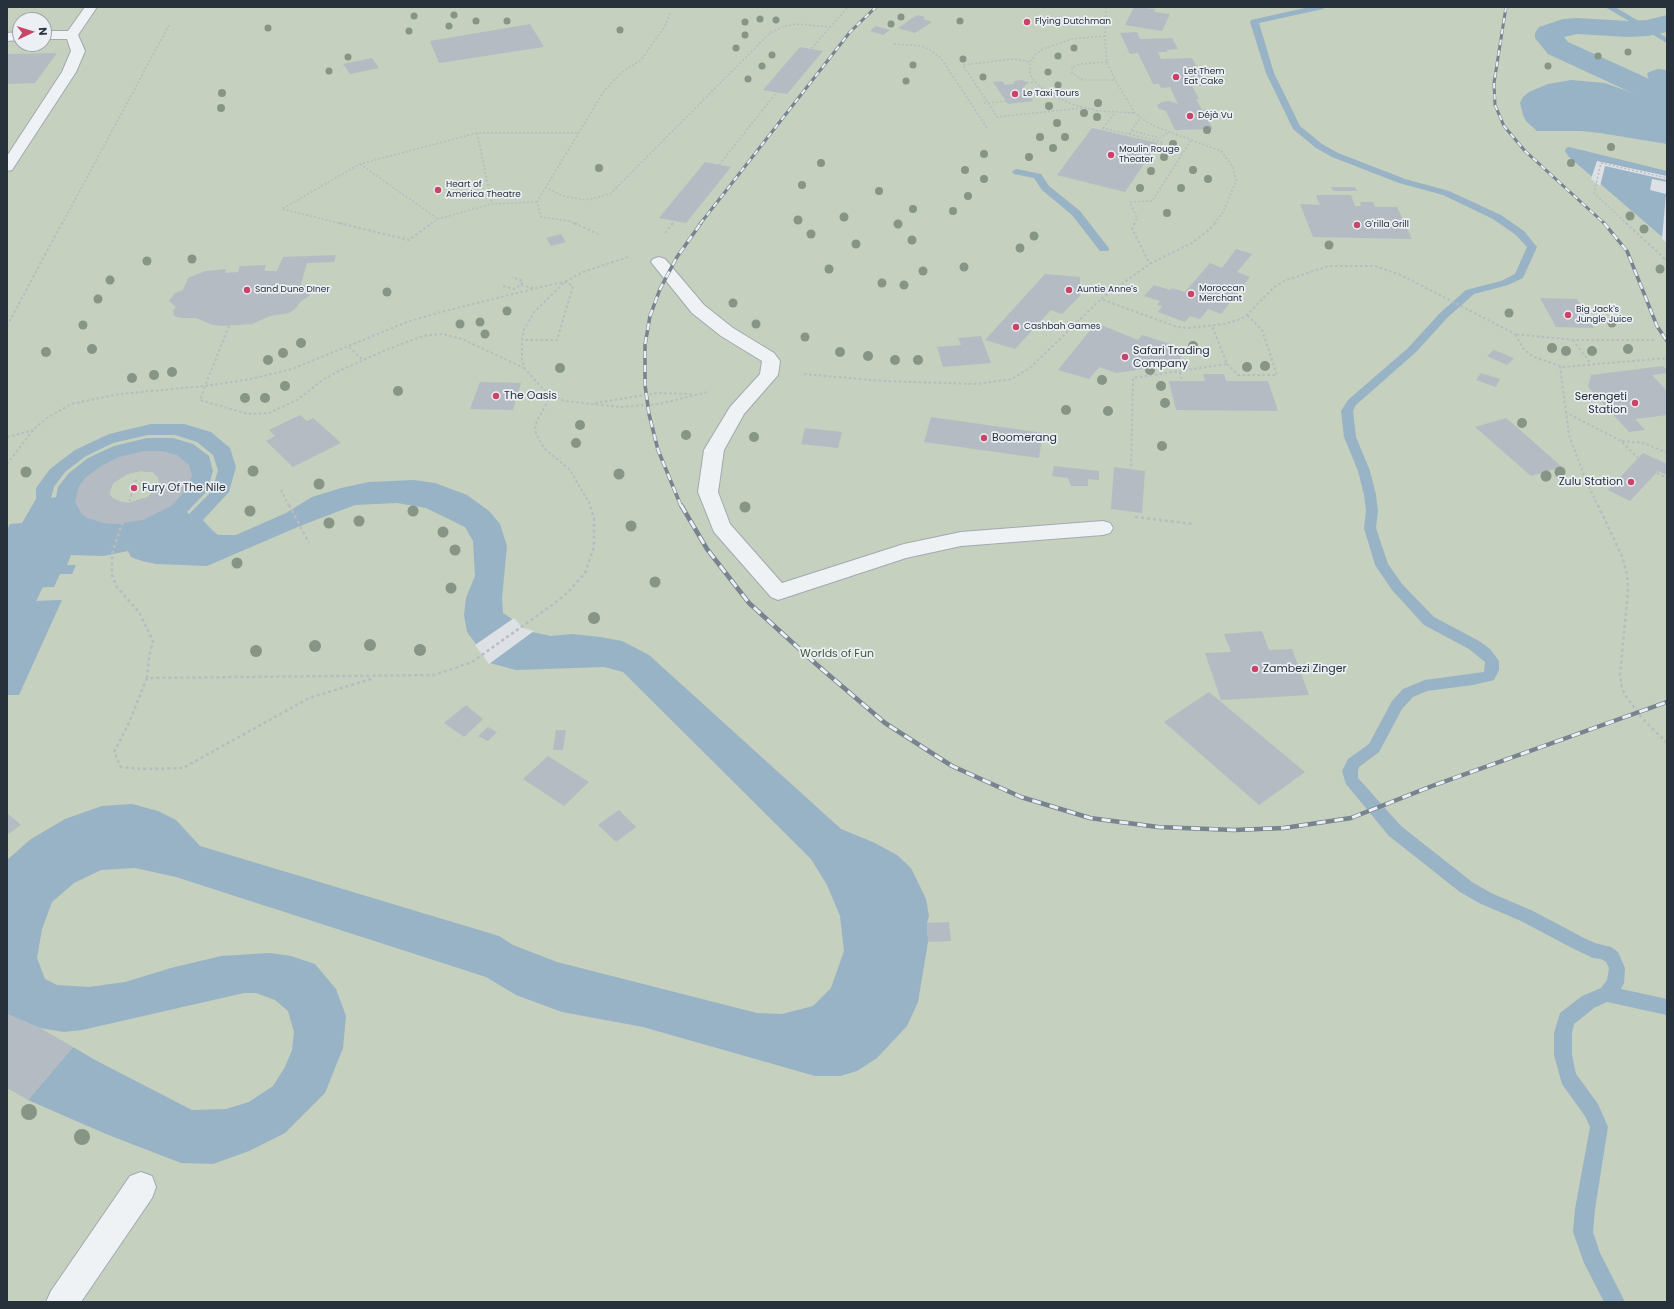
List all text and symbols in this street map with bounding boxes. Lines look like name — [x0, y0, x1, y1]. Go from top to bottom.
north arrow — [12, 12, 52, 52]
marker: Flying Dutchman — [1022, 17, 1032, 27]
place label: Flying Dutchman — [1035, 17, 1111, 27]
text: N — [35, 27, 51, 36]
place label: Let Them Eat Cake — [1184, 67, 1225, 88]
marker: Let Them Eat Cake — [1171, 72, 1181, 82]
marker: Le Taxi Tours — [1010, 89, 1020, 99]
place label: Le Taxi Tours — [1023, 89, 1079, 99]
marker: Déjà Vu — [1185, 111, 1195, 121]
place label: Déjà Vu — [1198, 111, 1233, 121]
place label: Moulin Rouge Theater — [1119, 145, 1180, 166]
marker: Moulin Rouge Theater — [1106, 150, 1116, 160]
place label: Heart of America Theatre — [446, 180, 521, 201]
marker: Heart of America Theatre — [433, 185, 443, 195]
marker: G'rilla Grill — [1352, 220, 1362, 230]
place label: G'rilla Grill — [1365, 220, 1409, 230]
place label: Moroccan Merchant — [1199, 284, 1244, 305]
marker: Sand Dune DIner — [242, 285, 252, 295]
place label: Sand Dune DIner — [255, 285, 330, 295]
marker: Auntie Anne's — [1064, 285, 1074, 295]
place label: Auntie Anne's — [1077, 285, 1137, 295]
marker: Moroccan Merchant — [1186, 289, 1196, 299]
place label: Big Jack's Jungle Juice — [1576, 305, 1632, 326]
marker: Big Jack's Jungle Juice — [1563, 310, 1573, 320]
marker: Cashbah Games — [1011, 322, 1021, 332]
place label: Cashbah Games — [1024, 322, 1100, 332]
place label: Safari Trading Company — [1133, 344, 1210, 370]
marker: Safari Trading Company — [1120, 352, 1130, 362]
place label: The Oasis — [504, 389, 557, 403]
place label: Serengeti Station — [1575, 390, 1627, 416]
marker: The Oasis — [491, 391, 501, 401]
marker: Serengeti Station — [1630, 398, 1640, 408]
place label: Boomerang — [992, 431, 1057, 445]
marker: Boomerang — [979, 433, 989, 443]
place label: Zulu Station — [1559, 475, 1623, 489]
marker: Zulu Station — [1626, 477, 1636, 487]
place label: Fury Of The Nile — [142, 481, 226, 495]
marker: Fury Of The Nile — [129, 483, 139, 493]
park label: Worlds of Fun — [800, 647, 874, 661]
place label: Zambezi Zinger — [1263, 662, 1347, 676]
marker: Zambezi Zinger — [1250, 664, 1260, 674]

